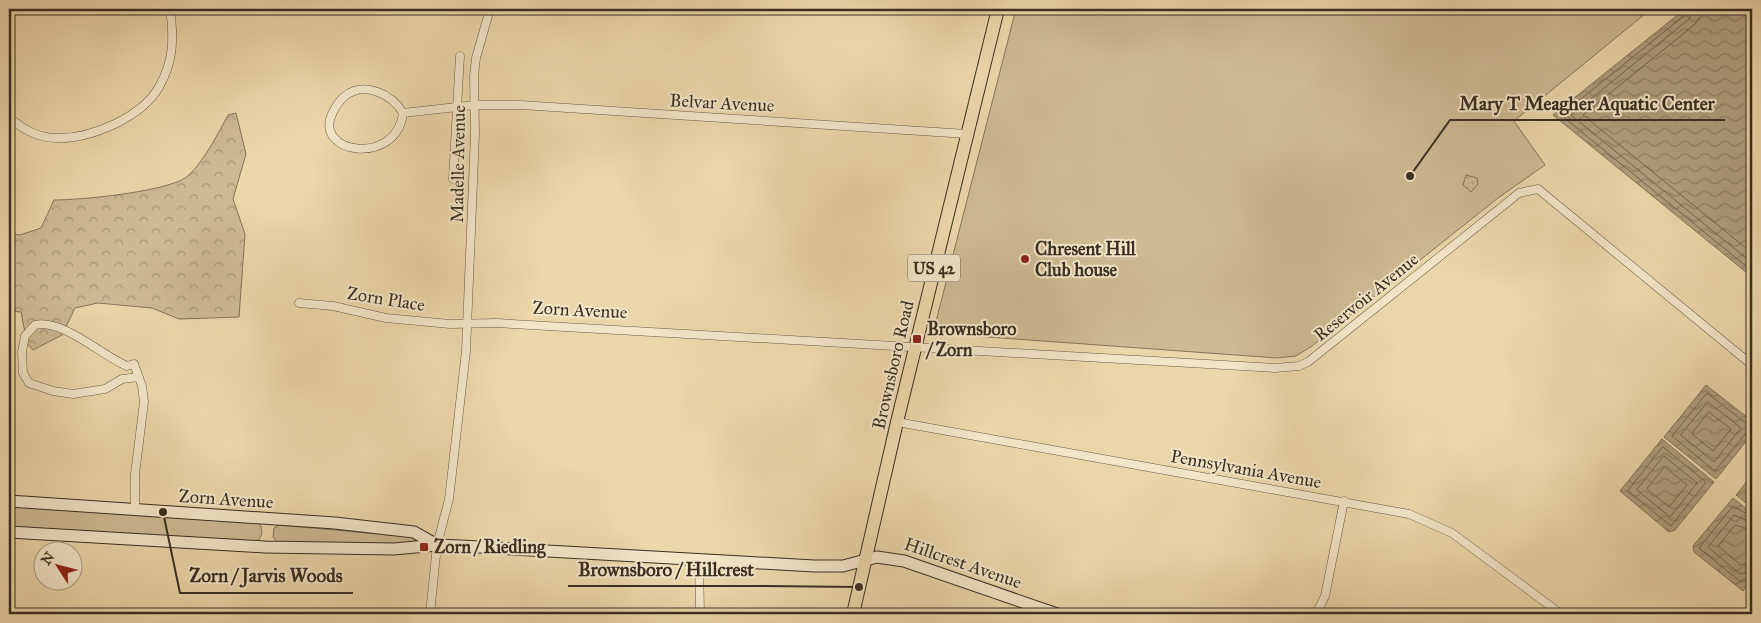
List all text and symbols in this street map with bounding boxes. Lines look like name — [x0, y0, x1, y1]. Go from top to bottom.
callout: Mary T Meagher Aquatic Center — [1450, 86, 1725, 120]
street label: Belvar Avenue — [669, 89, 775, 117]
text: Mary T Meagher Aquatic Center — [1459, 92, 1716, 116]
street label: Madelle Avenue — [446, 105, 470, 223]
place label: Chresent Hill Club house — [1035, 238, 1137, 281]
street label: Reservoir Avenue — [1309, 248, 1423, 346]
marker: Chresent Hill Club house — [1019, 253, 1031, 265]
road number: US 42 — [908, 254, 960, 282]
street label: Zorn Place — [345, 282, 427, 316]
street label: Zorn Avenue — [532, 297, 628, 323]
street label: Brownsboro Road — [867, 298, 919, 432]
place label: Brownsboro / Zorn — [925, 318, 1016, 361]
marker: Brownsboro / Zorn — [911, 333, 923, 345]
street label: Pennsylvania Avenue — [1169, 445, 1323, 493]
street label: Zorn Avenue — [178, 485, 274, 513]
street label: Hillcrest Avenue — [901, 533, 1025, 593]
place label: Zorn / Riedling — [434, 536, 546, 559]
north arrow — [32, 540, 82, 590]
marker: Zorn / Riedling — [418, 541, 430, 553]
text: N — [38, 549, 58, 568]
callout: Brownsboro / Hillcrest — [568, 552, 764, 586]
text: Brownsboro / Hillcrest — [578, 558, 754, 581]
callout: Zorn / Jarvis Woods — [180, 559, 353, 593]
text: Zorn / Jarvis Woods — [189, 564, 343, 588]

